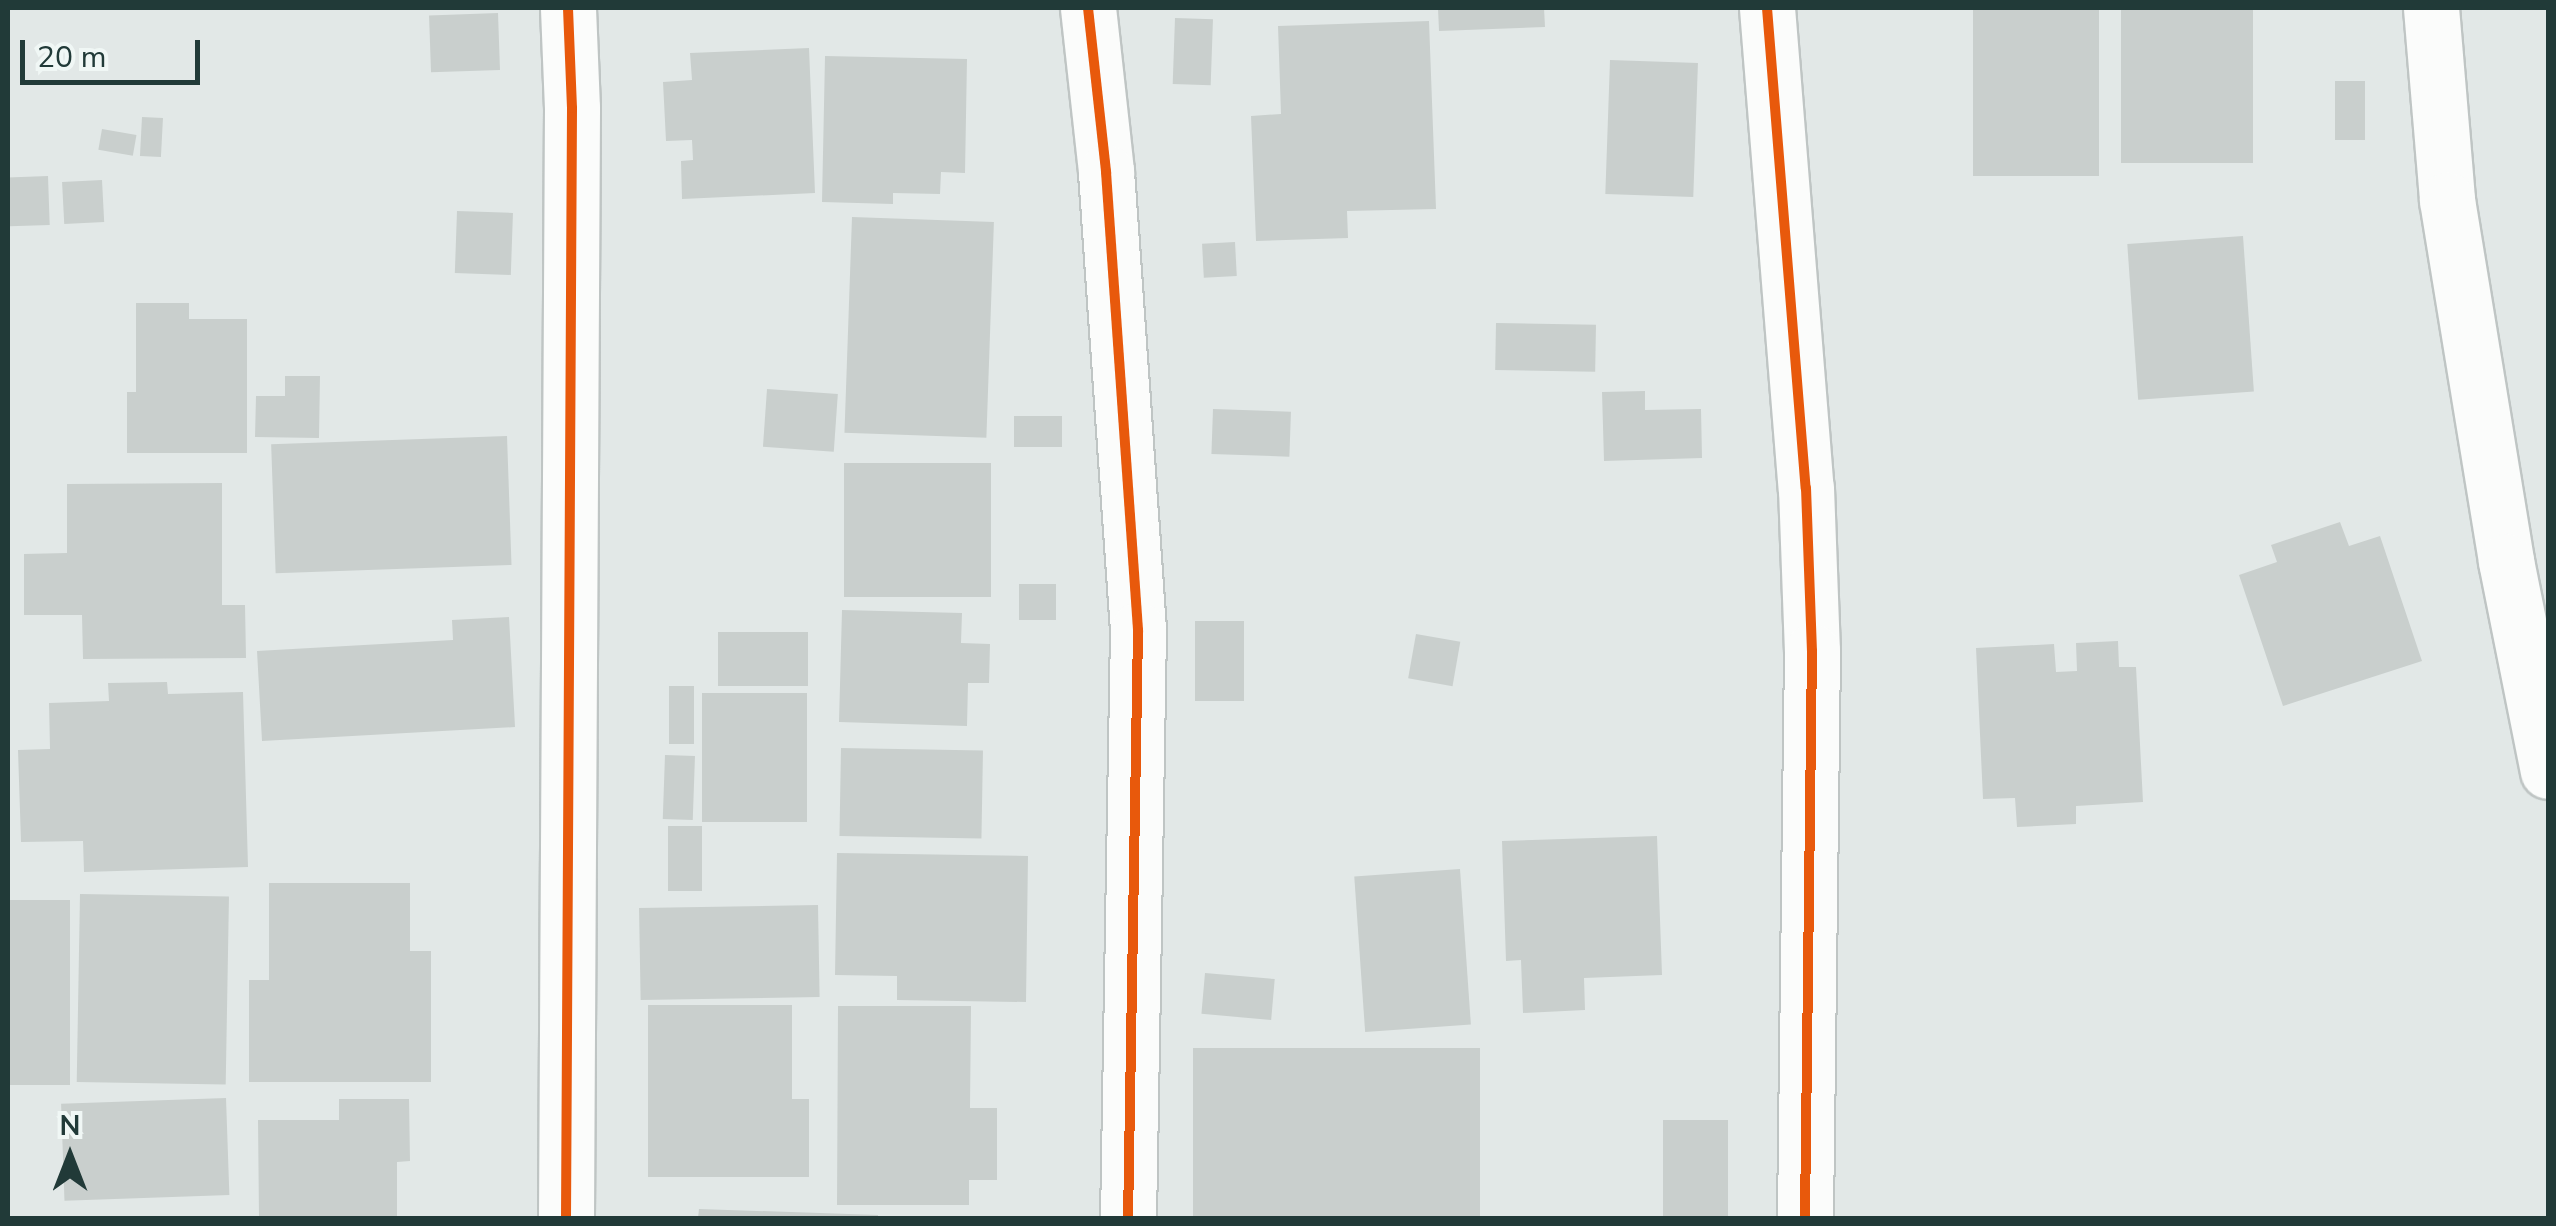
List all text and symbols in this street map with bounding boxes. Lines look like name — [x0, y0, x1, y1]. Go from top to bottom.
scale bar — [25, 20, 205, 82]
text: 20 m — [37, 37, 106, 78]
north arrow — [20, 1106, 120, 1206]
text: N — [60, 1107, 80, 1145]

